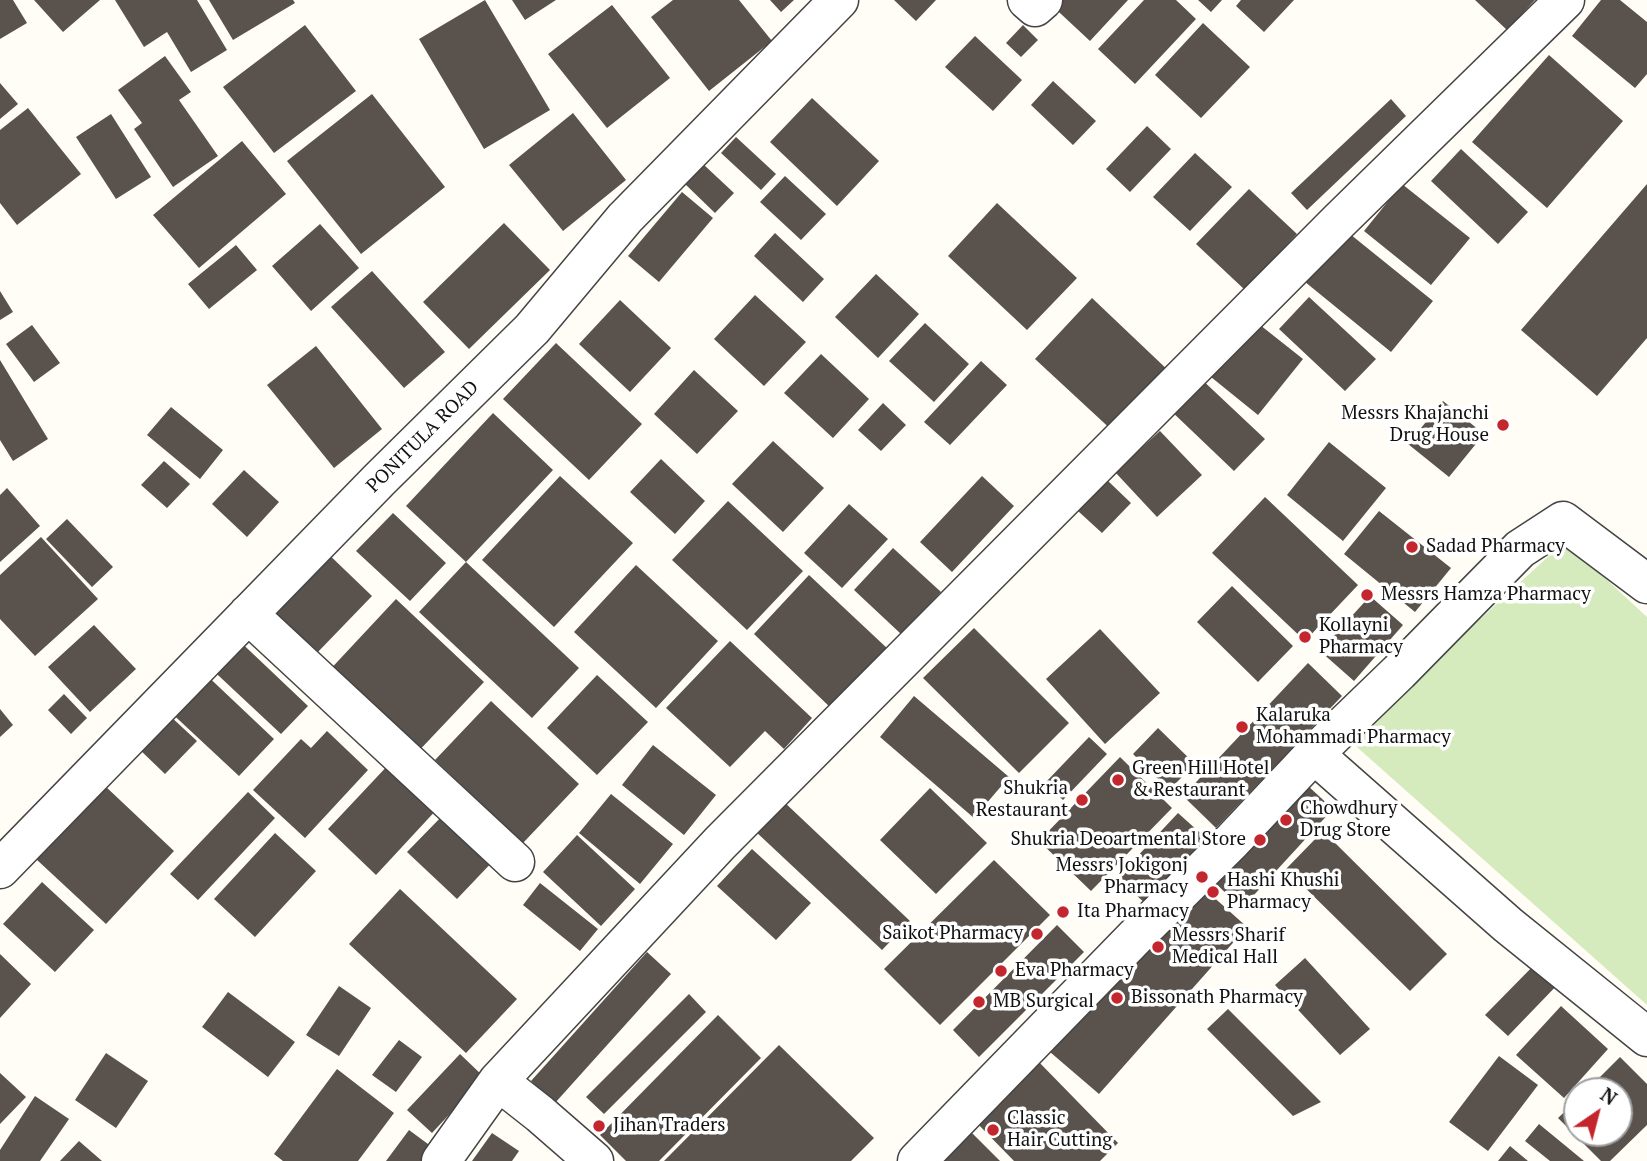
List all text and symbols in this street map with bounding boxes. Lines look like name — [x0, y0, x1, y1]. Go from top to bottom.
street label: PONITULA ROAD — [362, 376, 484, 498]
place label: Messrs Khajanchi Drug House — [1341, 403, 1489, 447]
marker: Messrs Khajanchi Drug House — [1495, 417, 1511, 433]
place label: Sadad Pharmacy — [1426, 536, 1565, 558]
marker: Sadad Pharmacy — [1404, 539, 1420, 555]
place label: Messrs Hamza Pharmacy — [1381, 584, 1591, 606]
marker: Messrs Hamza Pharmacy — [1359, 587, 1375, 603]
place label: Kollayni Pharmacy — [1319, 615, 1403, 659]
marker: Kollayni Pharmacy — [1297, 629, 1313, 645]
place label: Kalaruka Mohammadi Pharmacy — [1256, 705, 1451, 749]
marker: Kalaruka Mohammadi Pharmacy — [1234, 719, 1250, 735]
place label: Green Hill Hotel & Restaurant — [1132, 758, 1269, 802]
marker: Green Hill Hotel & Restaurant — [1110, 772, 1126, 788]
place label: Shukria Restaurant — [976, 778, 1068, 822]
marker: Shukria Restaurant — [1074, 792, 1090, 808]
place label: Chowdhury Drug Store — [1300, 798, 1397, 842]
marker: Chowdhury Drug Store — [1278, 812, 1294, 828]
place label: Shukria Deoartmental Store — [1010, 829, 1246, 851]
marker: Shukria Deoartmental Store — [1252, 832, 1268, 848]
place label: Messrs Jokigonj Pharmacy — [1056, 855, 1188, 899]
marker: Messrs Jokigonj Pharmacy — [1194, 869, 1210, 885]
place label: Hashi Khushi Pharmacy — [1227, 870, 1340, 914]
marker: Hashi Khushi Pharmacy — [1205, 884, 1221, 900]
place label: Ita Pharmacy — [1077, 901, 1189, 923]
marker: Ita Pharmacy — [1055, 904, 1071, 920]
place label: Saikot Pharmacy — [882, 923, 1023, 945]
place label: Messrs Sharif Medical Hall — [1172, 925, 1285, 969]
marker: Saikot Pharmacy — [1029, 926, 1045, 942]
marker: Messrs Sharif Medical Hall — [1150, 939, 1166, 955]
place label: Eva Pharmacy — [1015, 960, 1134, 982]
marker: Eva Pharmacy — [993, 963, 1009, 979]
place label: Bissonath Pharmacy — [1131, 987, 1303, 1009]
marker: Bissonath Pharmacy — [1109, 990, 1125, 1006]
place label: MB Surgical — [993, 991, 1094, 1013]
marker: MB Surgical — [971, 994, 987, 1010]
north arrow — [1563, 1077, 1633, 1147]
text: N — [1596, 1082, 1622, 1110]
place label: Classic Hair Cutting — [1007, 1108, 1112, 1152]
place label: Jihan Traders — [613, 1115, 726, 1137]
marker: Jihan Traders — [591, 1118, 607, 1134]
marker: Classic Hair Cutting — [985, 1122, 1001, 1138]

